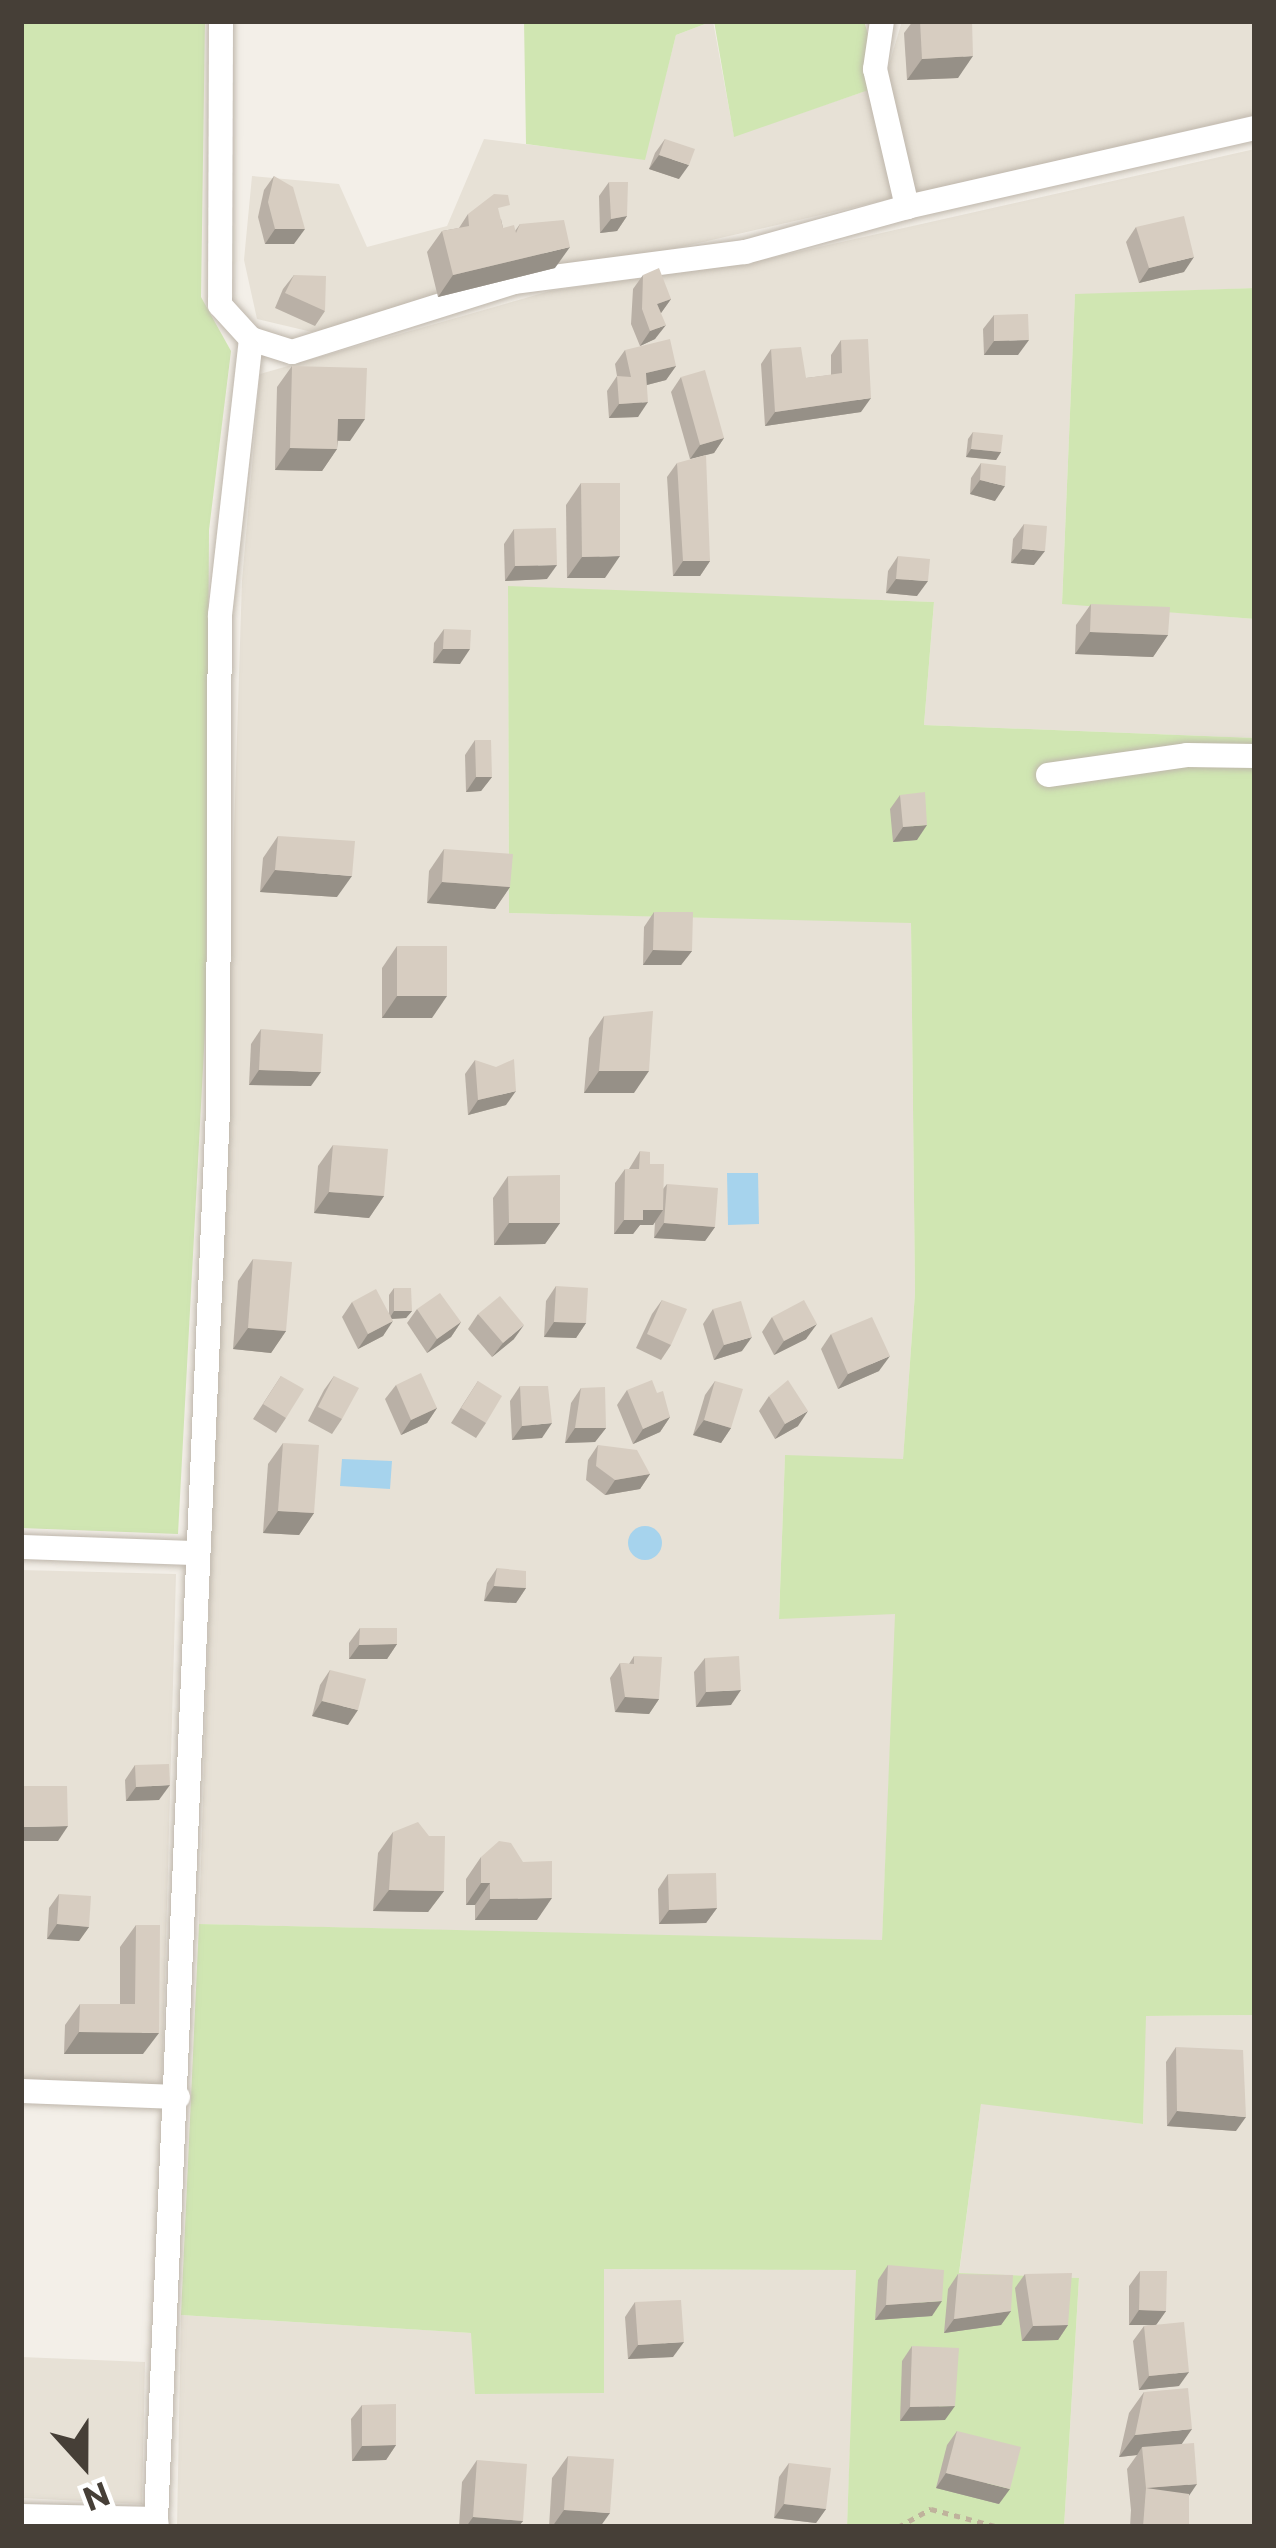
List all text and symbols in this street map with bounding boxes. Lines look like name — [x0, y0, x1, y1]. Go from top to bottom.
north arrow — [24, 2404, 144, 2524]
text: N — [78, 2475, 116, 2522]

